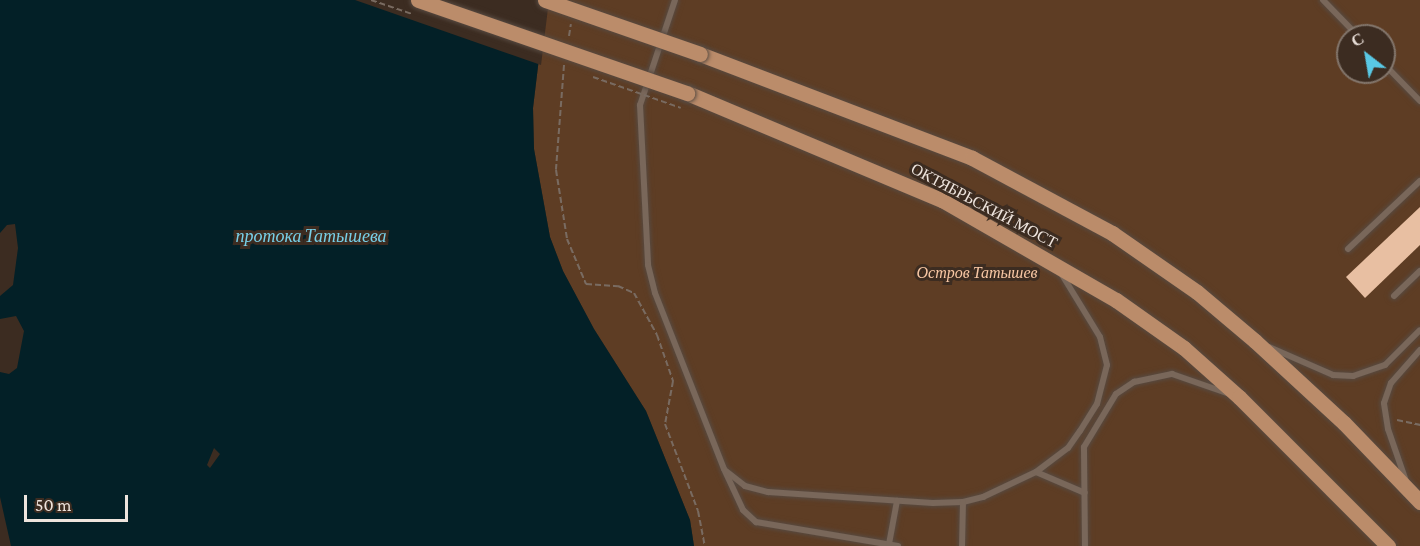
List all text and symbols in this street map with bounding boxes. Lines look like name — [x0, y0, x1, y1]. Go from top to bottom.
north arrow — [1336, 24, 1396, 84]
text: С — [1348, 30, 1367, 50]
street label: ОКТЯБРЬСКИЙ МОСТ — [908, 159, 1060, 253]
water label: протока Татышева — [235, 225, 387, 247]
park label: Остров Татышев — [917, 263, 1037, 283]
scale bar — [27, 483, 130, 521]
text: 50 m — [35, 495, 72, 515]

